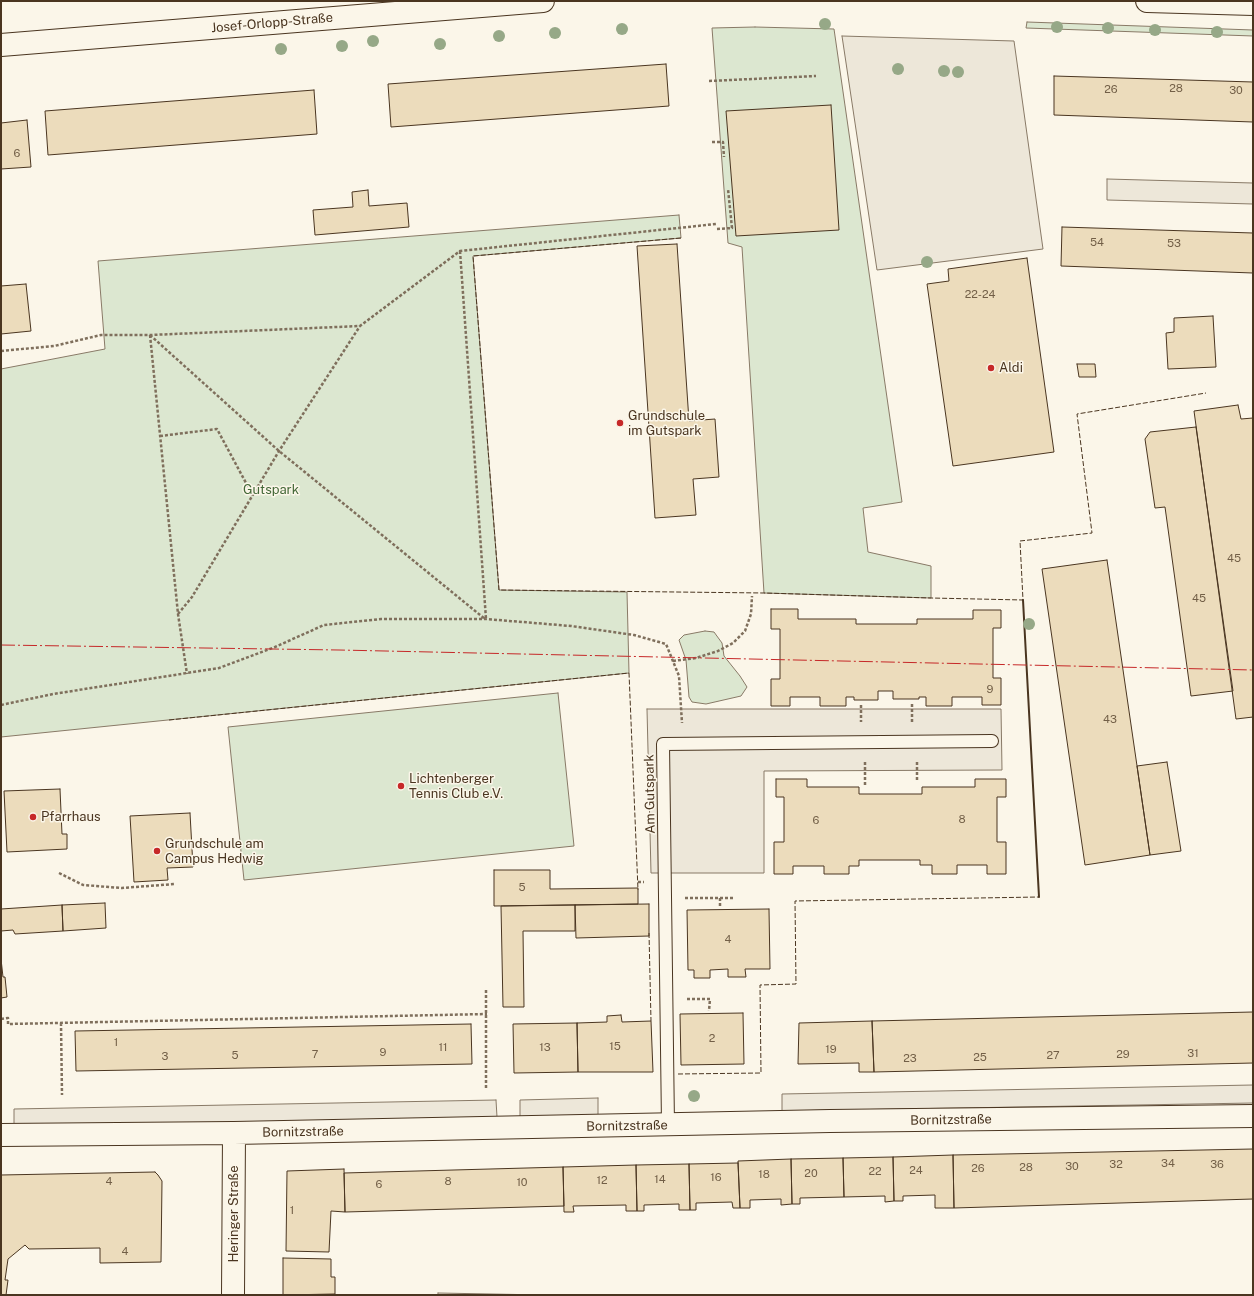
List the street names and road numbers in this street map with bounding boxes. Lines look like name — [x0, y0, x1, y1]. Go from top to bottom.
street label: Josef-Orlopp-Straße — [210, 10, 334, 36]
street label: Am Gutspark — [642, 754, 658, 834]
street label: Bornitzstraße — [910, 1111, 992, 1129]
street label: Bornitzstraße — [586, 1117, 668, 1135]
street label: Bornitzstraße — [262, 1123, 344, 1141]
street label: Heringer Straße — [226, 1165, 242, 1263]

